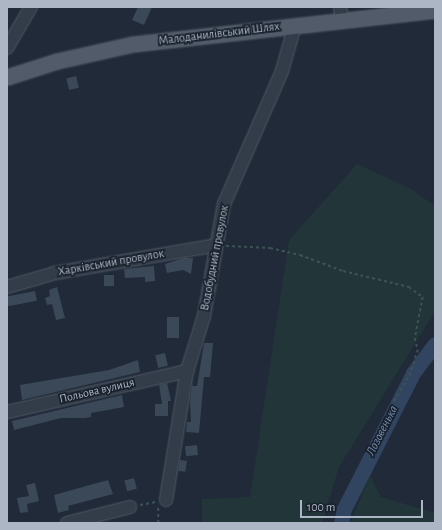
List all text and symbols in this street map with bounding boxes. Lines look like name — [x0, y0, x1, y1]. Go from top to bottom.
street label: Малоданилівський Шлях — [158, 19, 280, 49]
street label: Водобудний провулок — [198, 204, 232, 312]
street label: Харківський провулок — [57, 247, 165, 279]
street label: Польова вулиця — [58, 375, 136, 407]
water label: Лозовенька — [364, 403, 402, 459]
scale bar — [302, 492, 425, 518]
text: 100 m — [307, 501, 335, 513]

